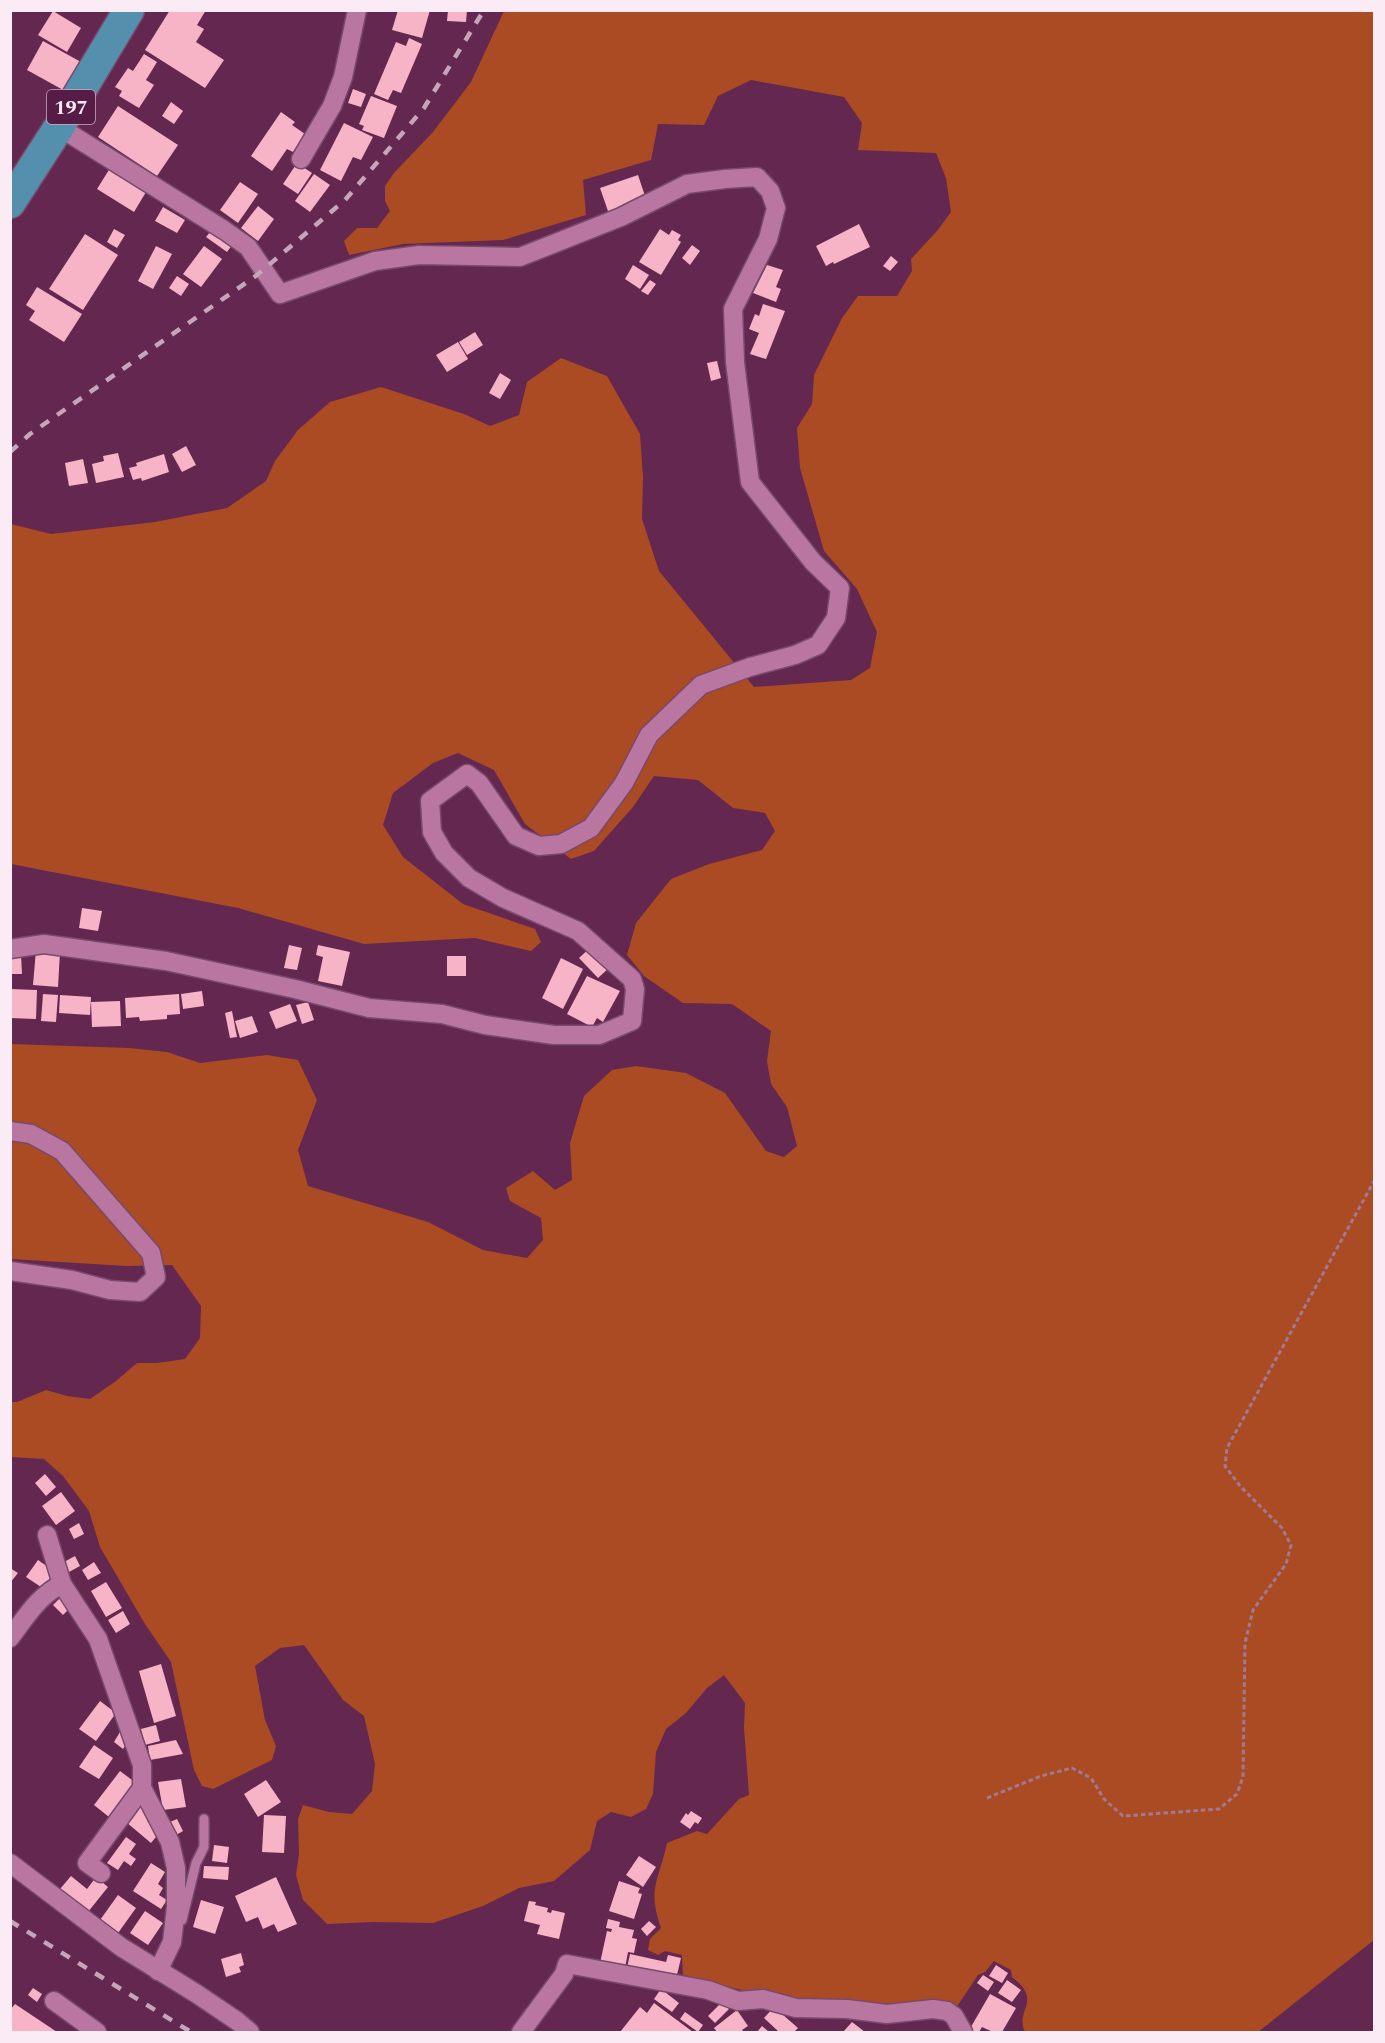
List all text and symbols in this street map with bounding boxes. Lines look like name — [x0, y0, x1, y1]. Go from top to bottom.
road number: 197 — [47, 90, 95, 124]

